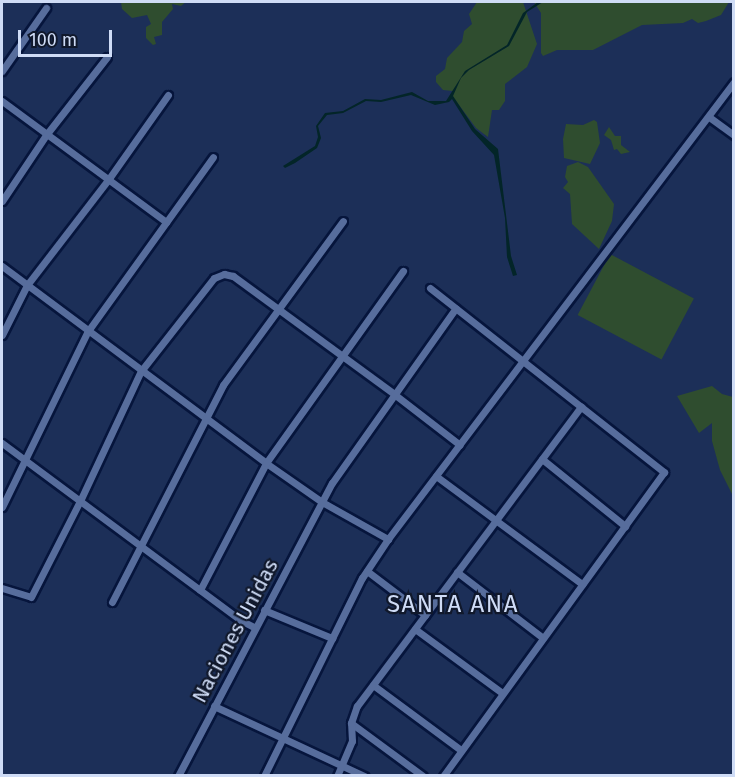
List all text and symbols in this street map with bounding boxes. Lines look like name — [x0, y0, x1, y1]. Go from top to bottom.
scale bar — [21, 18, 116, 56]
text: 100 m — [29, 29, 77, 51]
street label: Naciones Unidas — [187, 555, 283, 707]
district label: SANTA ANA — [387, 591, 519, 619]

